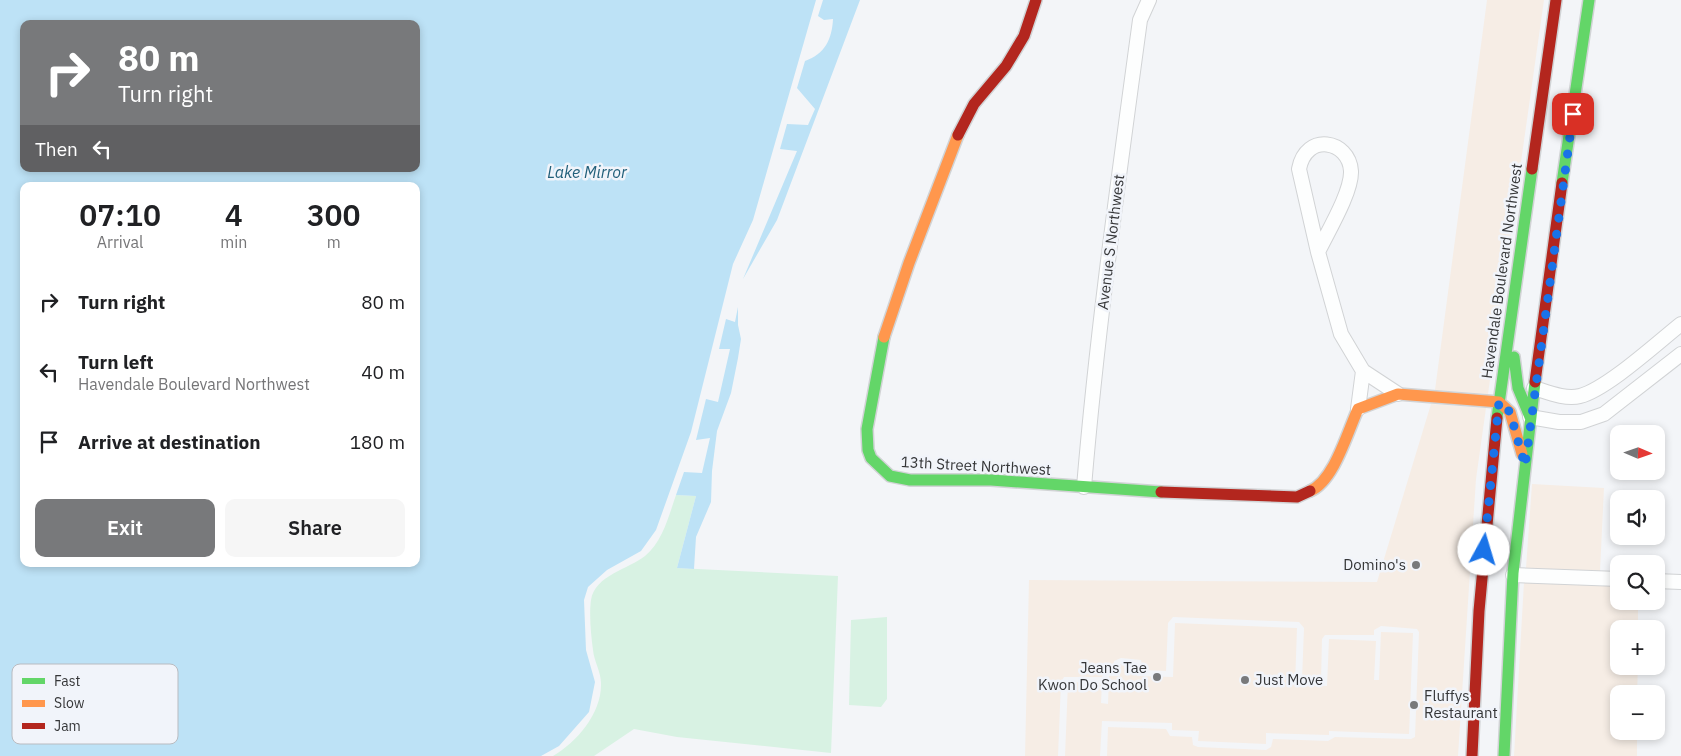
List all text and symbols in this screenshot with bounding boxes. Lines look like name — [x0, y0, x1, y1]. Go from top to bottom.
text: 80 m — [118, 35, 200, 81]
icon: right — [35, 40, 100, 105]
text: Turn right — [118, 79, 213, 108]
pin — [1552, 93, 1594, 135]
icon: arrive — [1559, 100, 1587, 128]
icon: left — [88, 135, 116, 163]
text: Then — [35, 137, 78, 161]
water label: Lake Mirror — [547, 162, 628, 182]
street label: Havendale Boulevard Northwest — [1477, 162, 1526, 380]
street label: Avenue S Northwest — [1093, 173, 1128, 311]
text: 07:10 — [79, 195, 161, 234]
text: 4 — [225, 195, 243, 234]
text: 300 — [307, 195, 361, 234]
text: Arrival — [97, 232, 143, 252]
text: min — [220, 232, 247, 252]
text: m — [327, 232, 341, 252]
icon: right — [35, 288, 63, 316]
text: Turn right — [78, 290, 165, 314]
text: 80 m — [361, 290, 405, 314]
text: Turn left — [78, 350, 154, 374]
icon: left — [35, 358, 63, 386]
text: 40 m — [361, 360, 405, 384]
text: Havendale Boulevard Northwest — [78, 374, 310, 394]
north arrow — [1610, 425, 1665, 480]
map controls — [1610, 425, 1665, 740]
icon: arrive — [35, 428, 63, 456]
text: Arrive at destination — [78, 430, 261, 454]
text: 180 m — [350, 430, 405, 454]
street label: 13th Street Northwest — [900, 452, 1052, 479]
button: sound — [1610, 490, 1665, 545]
button: Exit — [35, 499, 215, 557]
button: Share — [225, 499, 405, 557]
position arrow — [1457, 523, 1509, 575]
place label: Domino's — [1343, 555, 1406, 574]
button: search — [1610, 555, 1665, 610]
marker: Domino's — [1410, 559, 1422, 571]
button: + — [1610, 620, 1665, 675]
place label: Jeans Tae Kwon Do School — [1038, 658, 1147, 694]
legend — [12, 664, 178, 744]
place label: Just Move — [1255, 670, 1323, 689]
marker: Jeans Tae Kwon Do School — [1151, 671, 1163, 683]
text: Fast — [54, 672, 80, 690]
marker: Just Move — [1239, 674, 1251, 686]
button: − — [1610, 685, 1665, 740]
place label: Fluffys Restaurant — [1424, 686, 1498, 722]
text: Slow — [54, 694, 85, 712]
marker: Fluffys Restaurant — [1408, 699, 1420, 711]
text: Jam — [54, 717, 81, 735]

